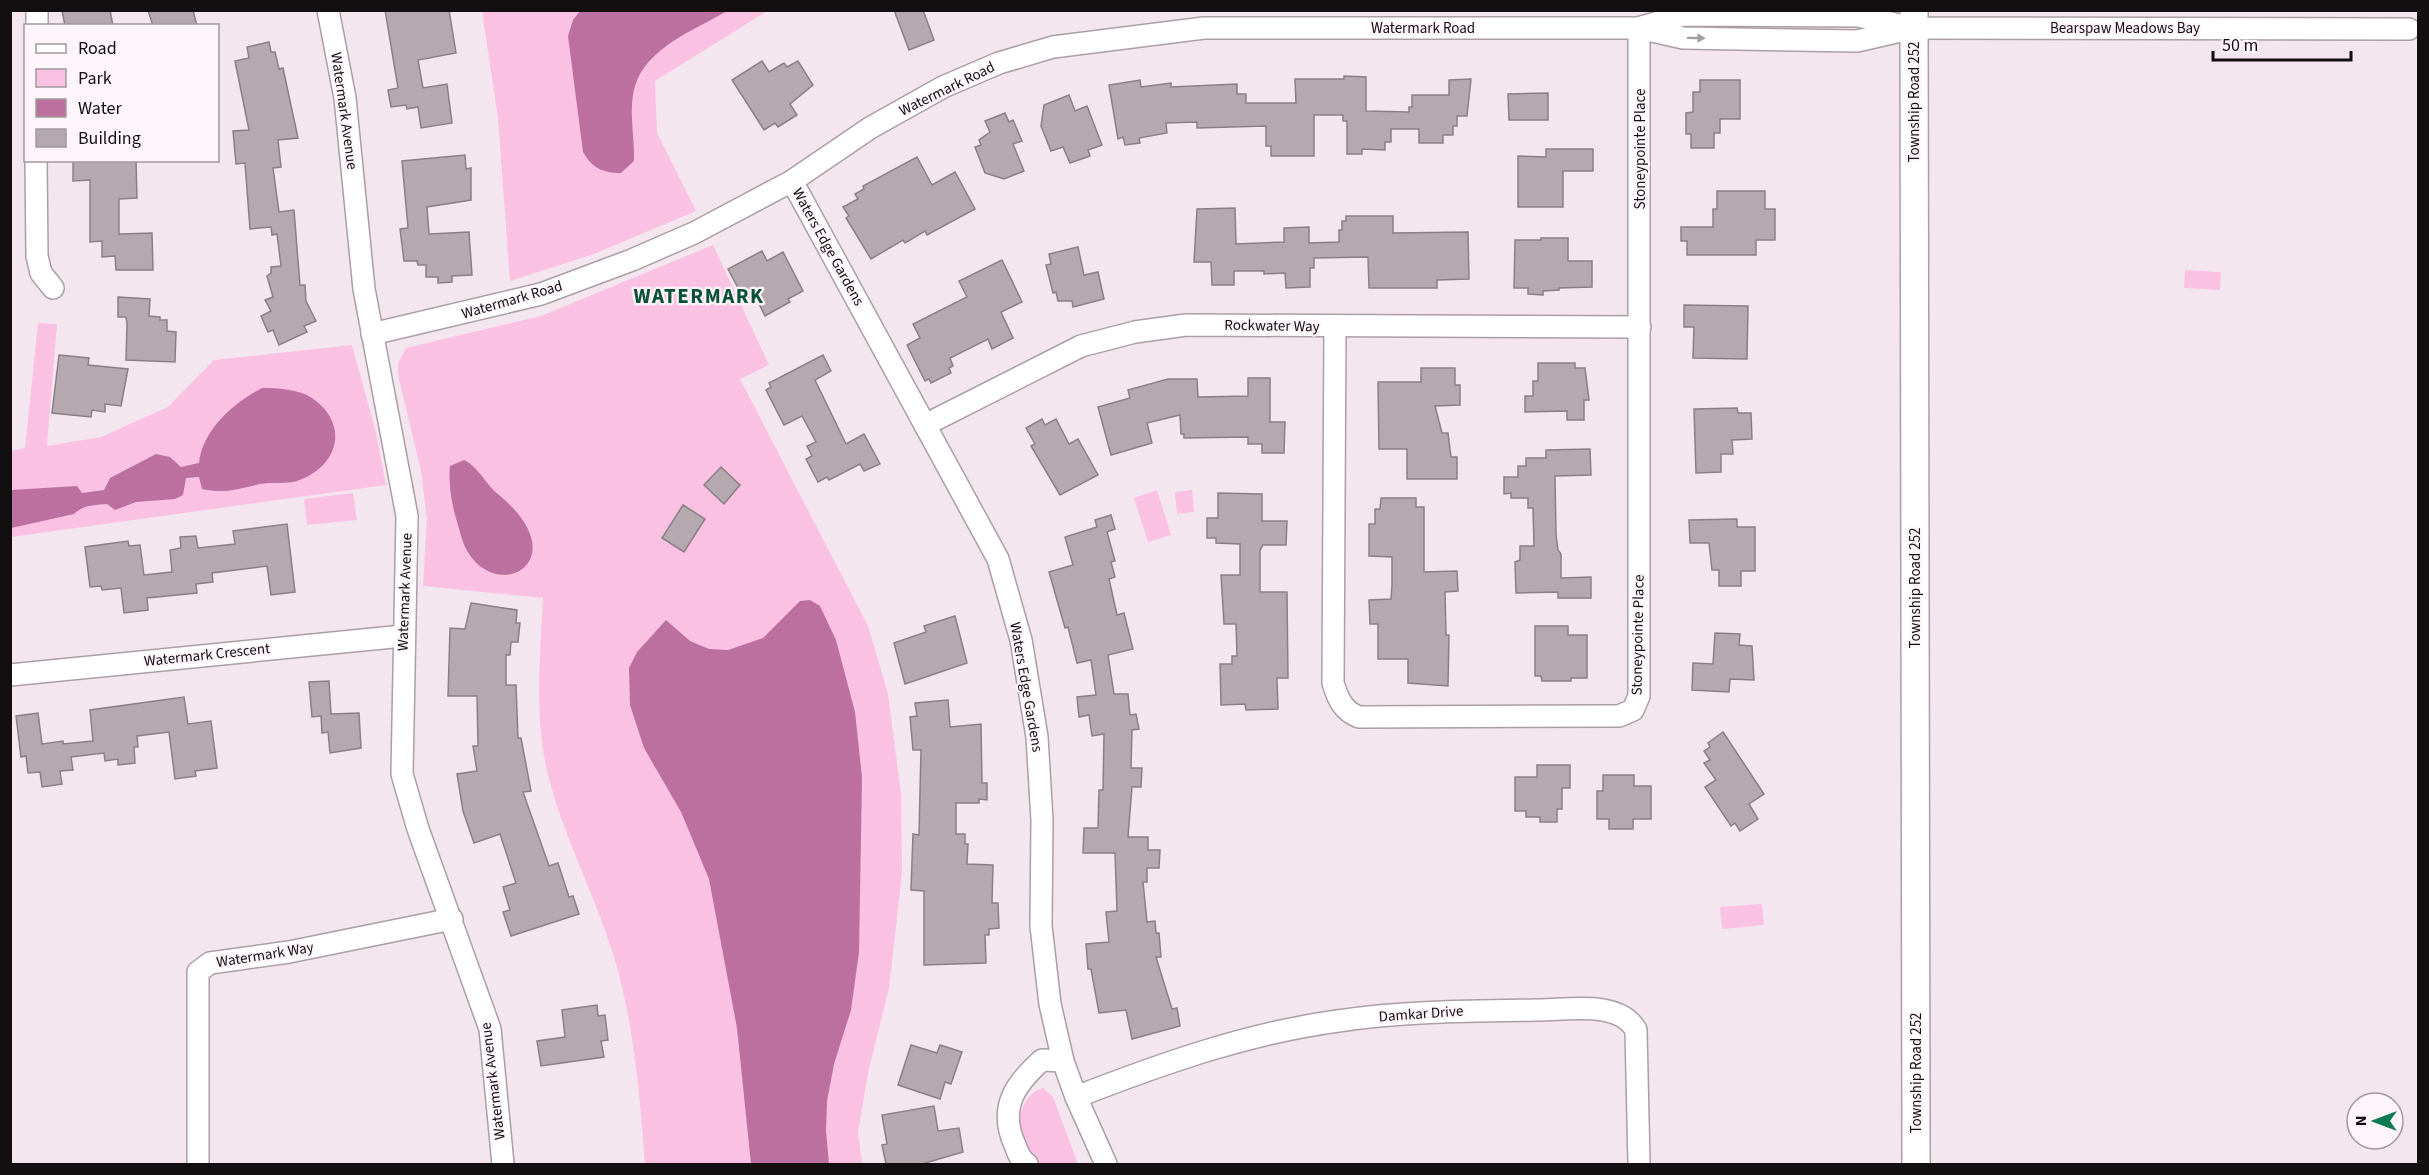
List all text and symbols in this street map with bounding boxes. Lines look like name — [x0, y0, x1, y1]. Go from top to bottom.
street label: Watermark Road — [1371, 18, 1475, 39]
street label: Bearspaw Meadows Bay — [2050, 18, 2200, 39]
legend — [24, 24, 219, 162]
scale bar — [2213, 24, 2351, 62]
text: 50 m — [2222, 33, 2258, 58]
one-way arrow — [1687, 34, 1706, 43]
text: Road — [78, 36, 117, 61]
street label: Township Road 252 — [1904, 41, 1925, 163]
street label: Watermark Avenue — [325, 51, 363, 171]
street label: Watermark Road — [896, 57, 998, 121]
text: Park — [78, 66, 112, 91]
street label: Stoneypointe Place — [1630, 89, 1651, 209]
text: Water — [78, 96, 122, 121]
text: Building — [78, 126, 141, 151]
street label: Waters Edge Gardens — [787, 184, 869, 310]
street label: Watermark Road — [459, 276, 565, 324]
district label: WATERMARK — [634, 281, 764, 311]
street label: Rockwater Way — [1224, 315, 1320, 337]
street label: Township Road 252 — [1905, 527, 1926, 649]
street label: Watermark Avenue — [392, 533, 418, 651]
street label: Stoneypointe Place — [1626, 574, 1650, 696]
street label: Waters Edge Gardens — [1004, 620, 1048, 754]
street label: Watermark Crescent — [143, 638, 271, 672]
street label: Watermark Way — [215, 937, 315, 973]
street label: Damkar Drive — [1378, 1001, 1464, 1027]
street label: Township Road 252 — [1906, 1012, 1927, 1134]
street label: Watermark Avenue — [475, 1021, 511, 1141]
north arrow — [2345, 1091, 2405, 1151]
text: N — [2350, 1116, 2372, 1126]

